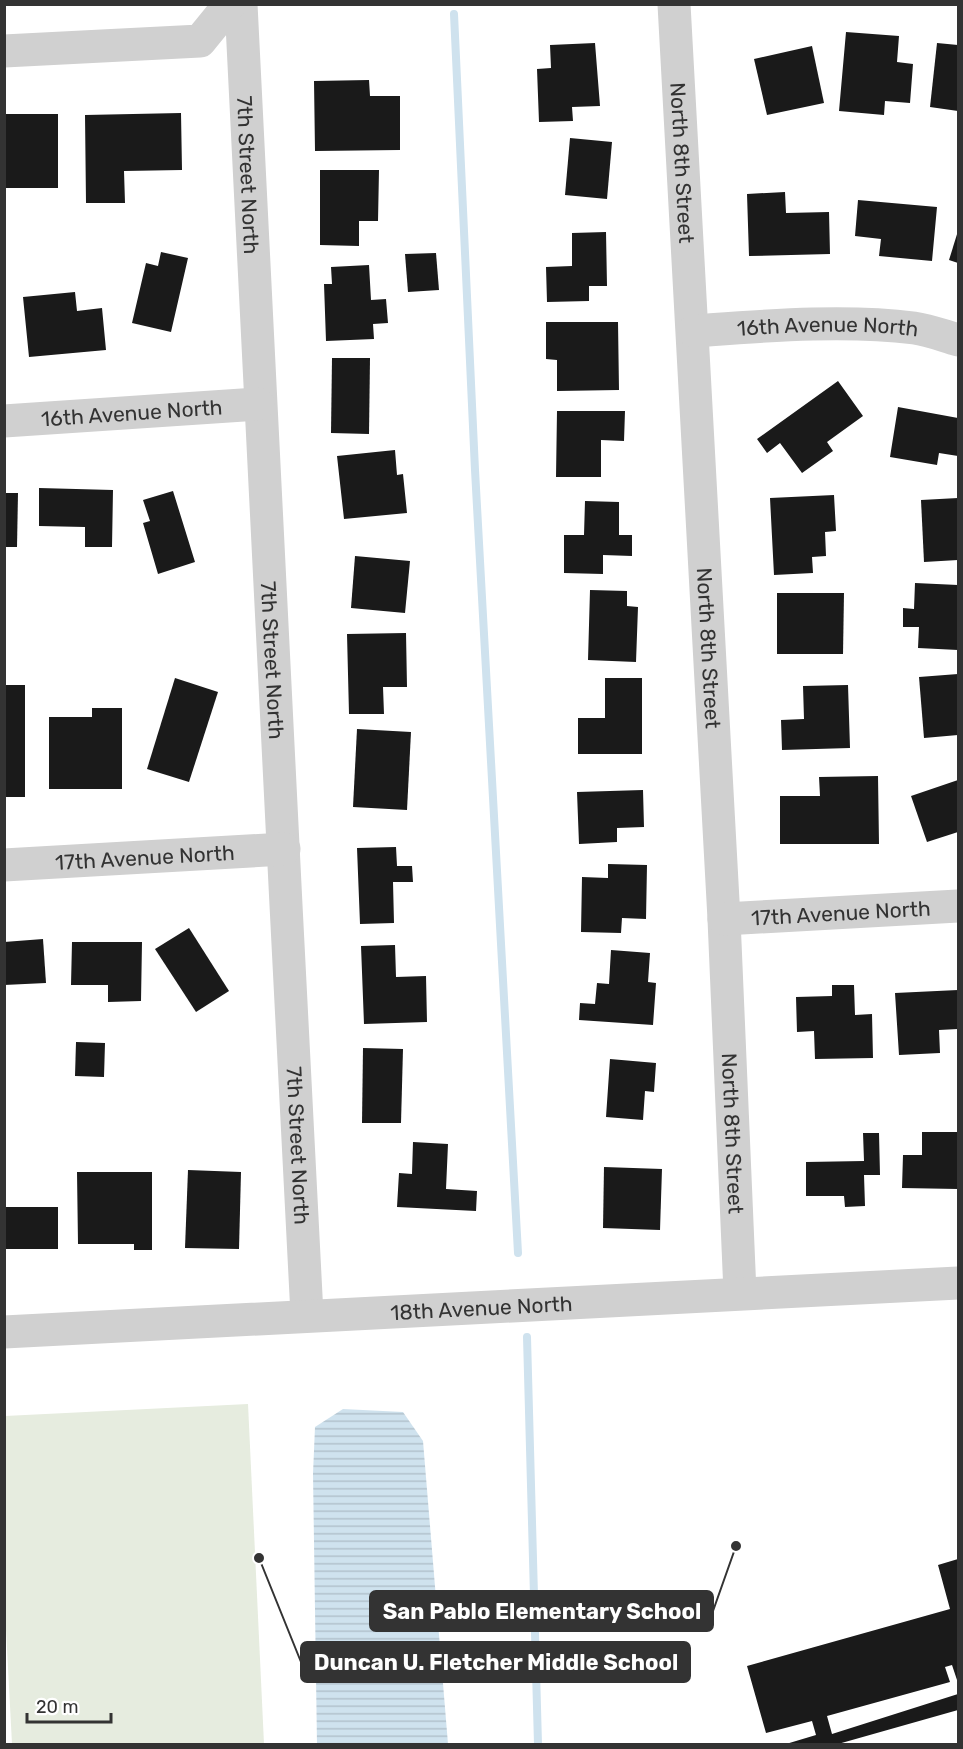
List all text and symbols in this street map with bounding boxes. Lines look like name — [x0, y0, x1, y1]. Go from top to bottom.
street label: North 8th Street — [666, 82, 700, 244]
street label: 7th Street North — [232, 95, 265, 255]
street label: 16th Avenue North — [736, 311, 920, 341]
street label: 16th Avenue North — [40, 394, 223, 431]
street label: North 8th Street — [692, 567, 726, 729]
street label: 7th Street North — [256, 580, 290, 740]
street label: 17th Avenue North — [54, 839, 235, 875]
street label: 17th Avenue North — [750, 895, 931, 930]
street label: North 8th Street — [717, 1052, 749, 1214]
street label: 7th Street North — [282, 1066, 315, 1225]
street label: 18th Avenue North — [390, 1290, 573, 1325]
callout: San Pablo Elementary School — [370, 1591, 713, 1631]
text: San Pablo Elementary School — [383, 1598, 701, 1625]
callout: Duncan U. Fletcher Middle School — [301, 1642, 690, 1682]
text: Duncan U. Fletcher Middle School — [314, 1649, 678, 1676]
scale bar — [27, 1686, 111, 1724]
text: 20 m — [36, 1696, 78, 1718]

